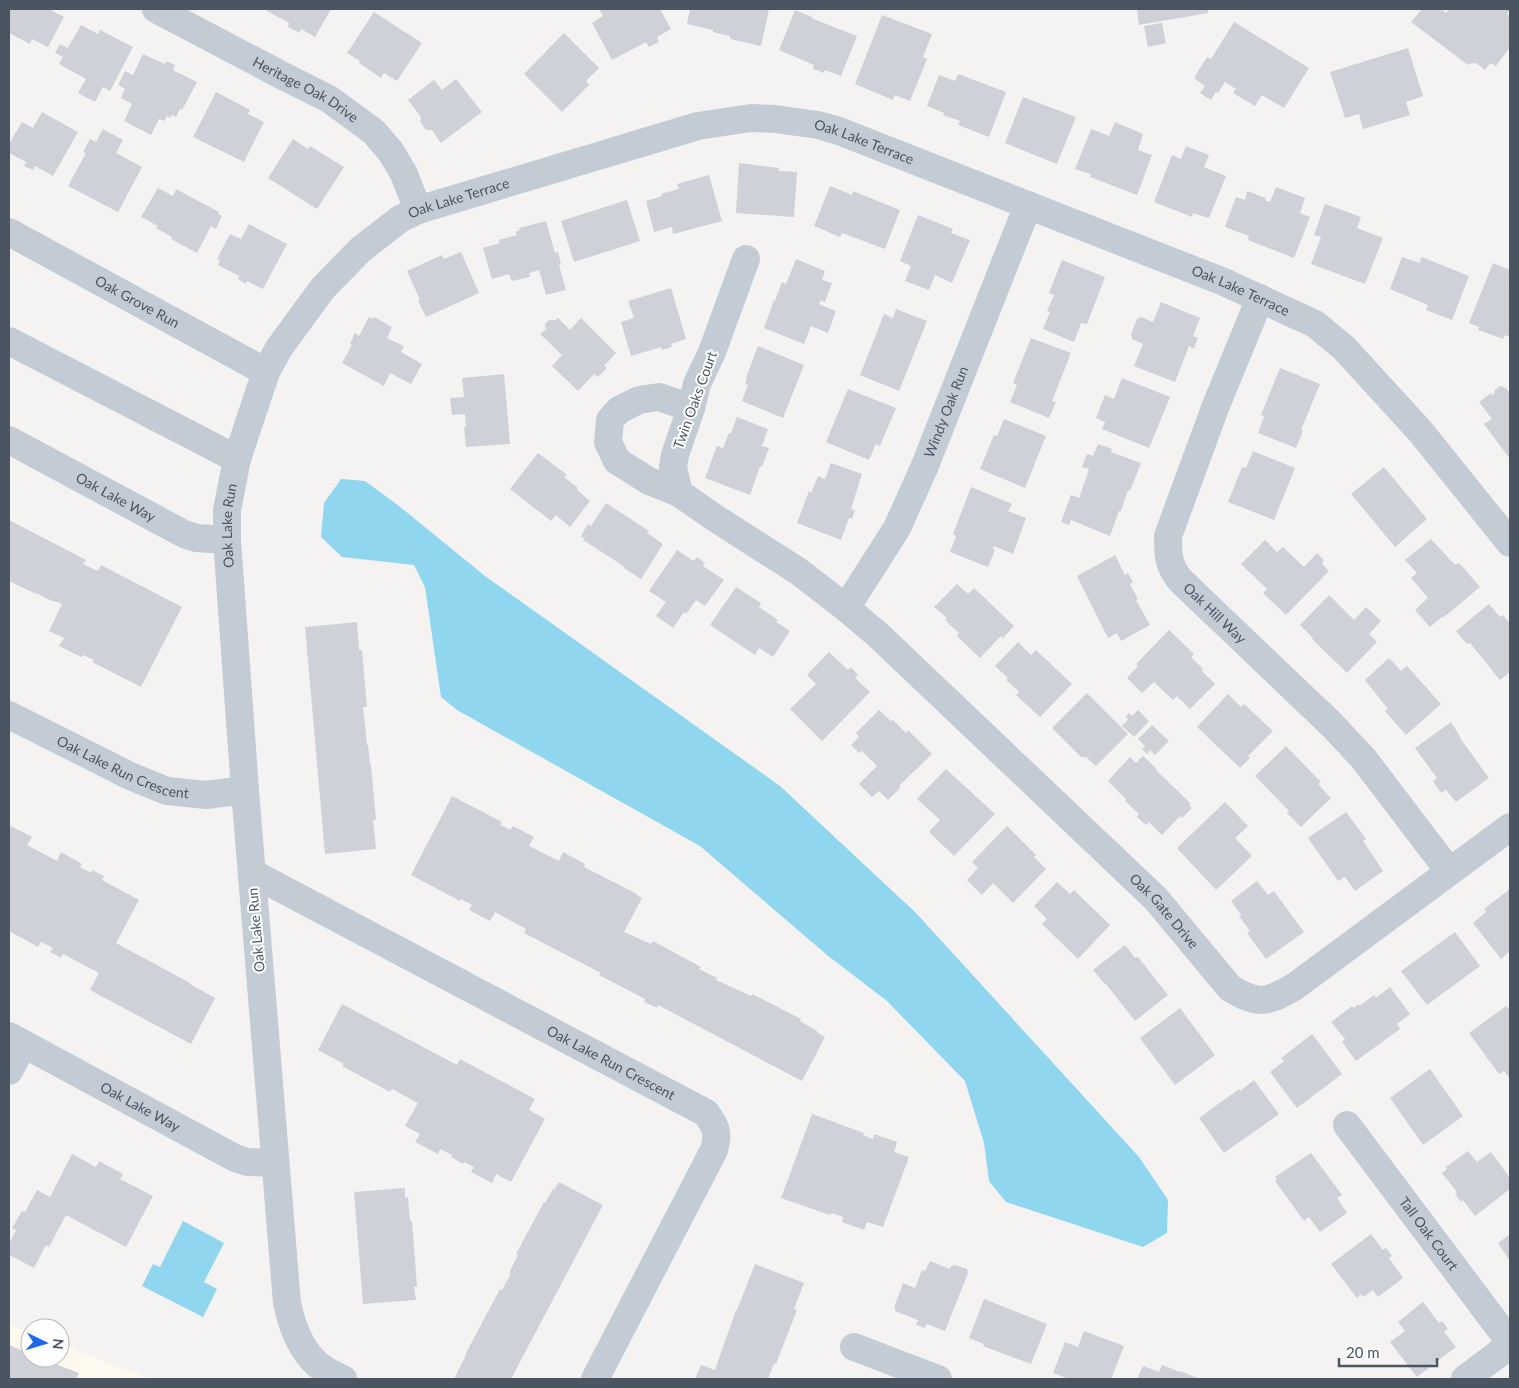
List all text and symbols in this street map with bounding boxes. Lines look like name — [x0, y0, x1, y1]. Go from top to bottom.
street label: Heritage Oak Drive — [250, 53, 362, 126]
street label: Oak Lake Terrace — [812, 115, 917, 168]
street label: Oak Lake Terrace — [405, 174, 511, 222]
street label: Oak Lake Terrace — [1189, 261, 1292, 319]
street label: Oak Grove Run — [92, 272, 183, 331]
street label: Twin Oaks Court — [669, 349, 720, 451]
street label: Windy Oak Run — [920, 364, 971, 460]
street label: Oak Lake Way — [73, 468, 159, 526]
street label: Oak Lake Run — [218, 482, 240, 568]
street label: Oak Hill Way — [1180, 579, 1251, 647]
street label: Oak Lake Run Crescent — [54, 732, 190, 801]
street label: Oak Gate Drive — [1126, 870, 1202, 952]
street label: Oak Lake Run — [243, 887, 268, 973]
street label: Oak Lake Run Crescent — [544, 1021, 678, 1103]
street label: Oak Lake Way — [98, 1078, 184, 1135]
street label: Tall Oak Court — [1396, 1193, 1462, 1274]
north arrow — [20, 1318, 70, 1368]
scale bar — [1339, 1336, 1436, 1368]
text: N — [50, 1338, 67, 1350]
text: 20 m — [1346, 1343, 1380, 1361]

